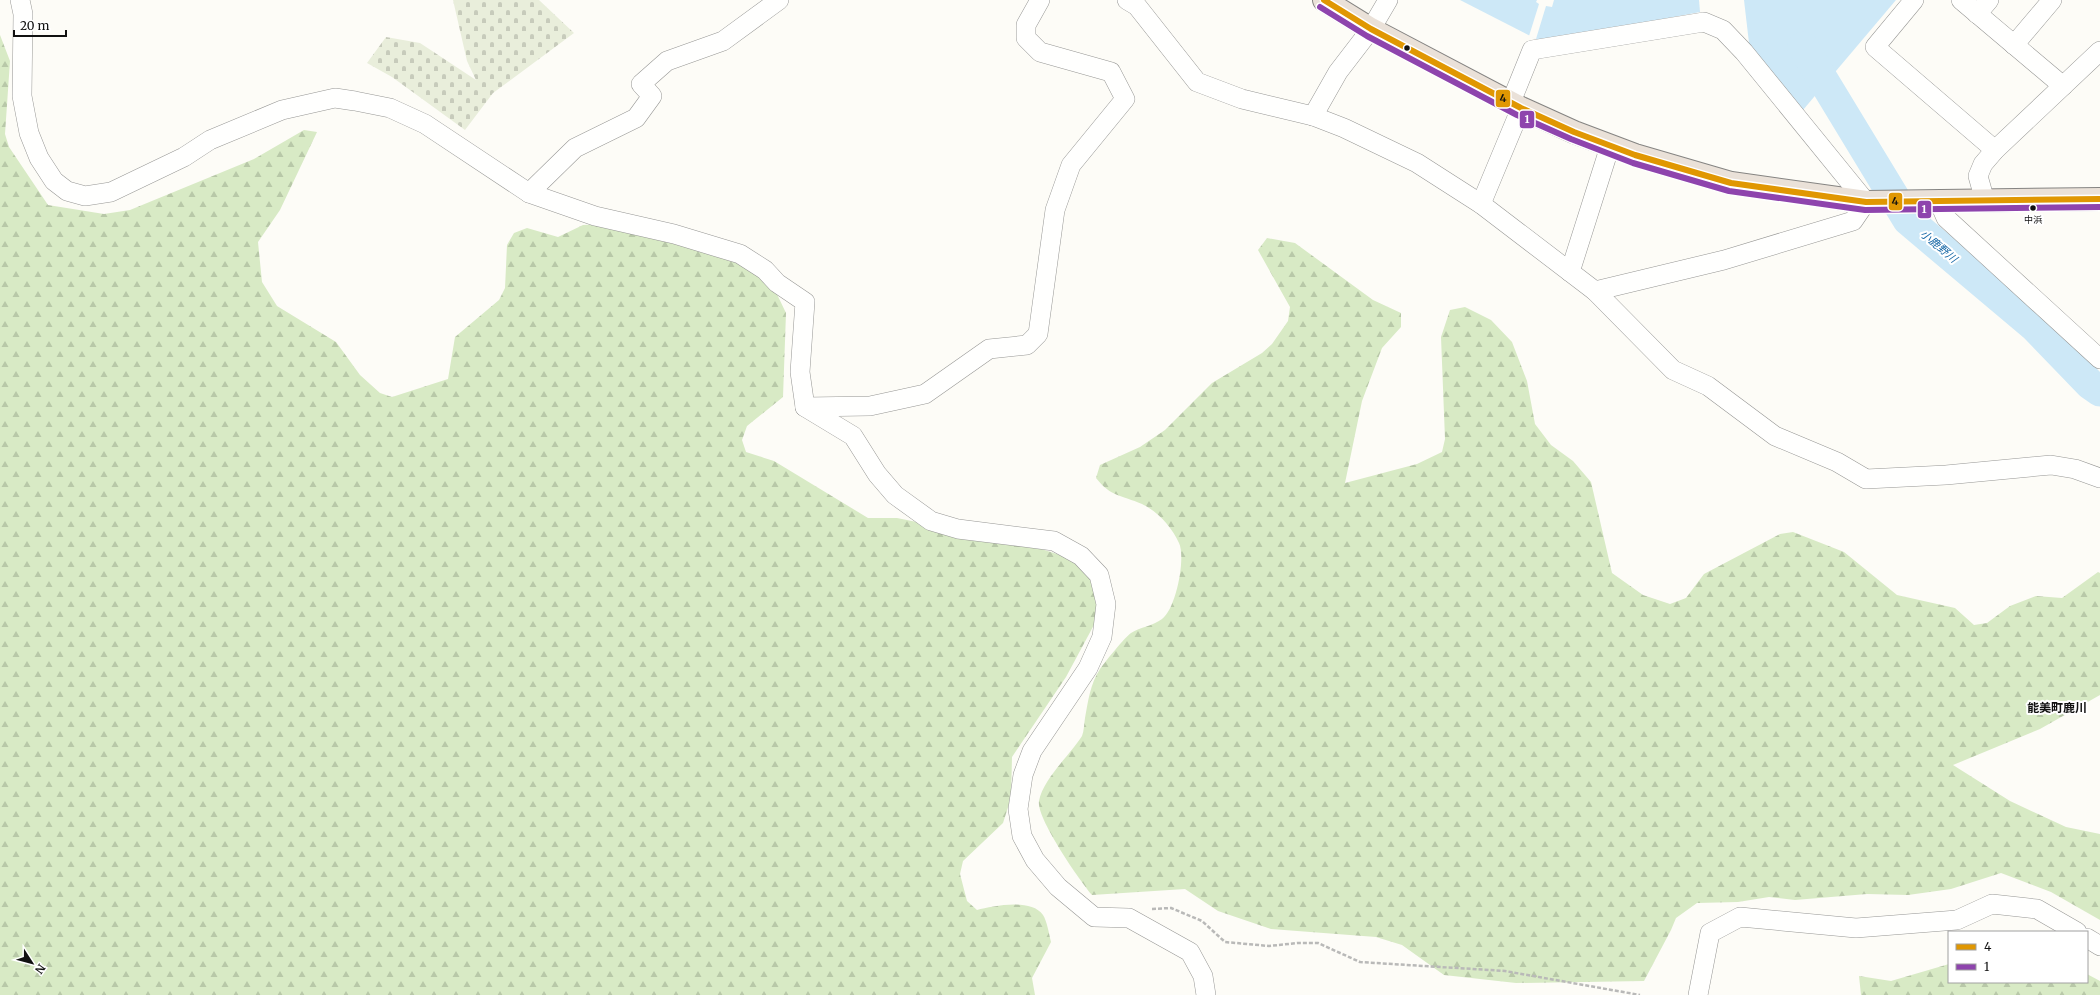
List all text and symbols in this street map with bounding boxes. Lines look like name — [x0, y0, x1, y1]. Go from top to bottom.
scale bar — [14, 12, 66, 38]
text: 20 m — [20, 18, 49, 33]
unlabelled marker — [1402, 43, 1412, 53]
line badge: 4 — [1495, 89, 1511, 108]
text: 4 — [1500, 91, 1507, 105]
line badge: 1 — [1519, 110, 1535, 129]
text: 1 — [1524, 112, 1530, 126]
line badge: 4 — [1888, 192, 1903, 211]
text: 4 — [1892, 194, 1899, 208]
line badge: 1 — [1917, 200, 1932, 219]
text: 1 — [1921, 202, 1927, 216]
marker: 中浜 — [2028, 203, 2038, 213]
place label: 中浜 — [2024, 214, 2043, 225]
water label: 小鹿野川 — [1918, 226, 1961, 266]
district label: 能美町鹿川 — [2027, 700, 2087, 715]
legend — [1948, 931, 2088, 983]
text: 4 — [1984, 939, 1992, 954]
north arrow — [12, 943, 52, 983]
text: 1 — [1984, 959, 1990, 974]
text: N — [32, 961, 48, 977]

